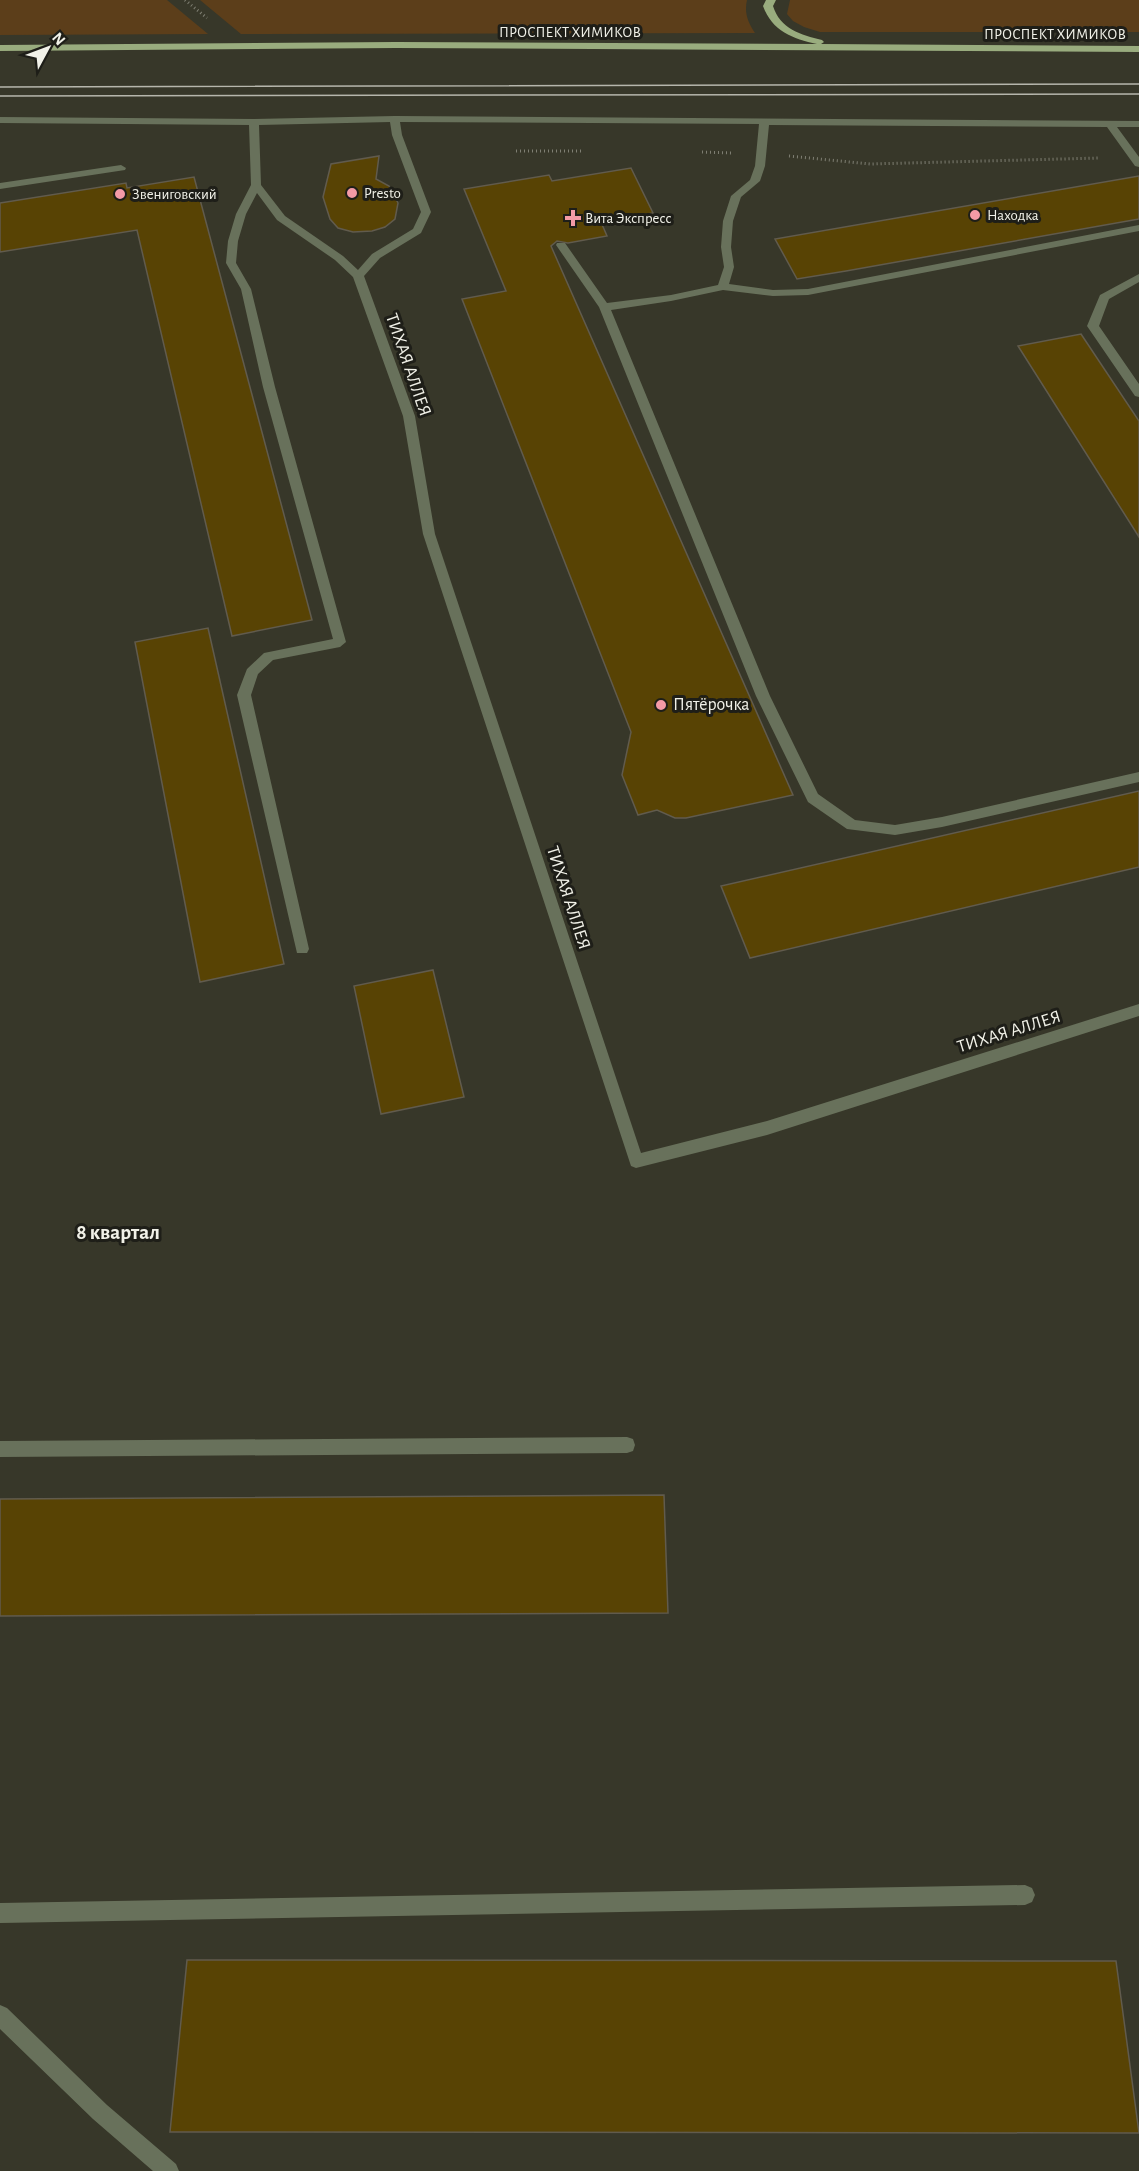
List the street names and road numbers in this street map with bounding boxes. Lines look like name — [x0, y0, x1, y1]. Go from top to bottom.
street label: ПРОСПЕКТ ХИМИКОВ — [499, 25, 641, 40]
street label: ПРОСПЕКТ ХИМИКОВ — [984, 27, 1126, 42]
street label: ТИХАЯ АЛЛЕЯ — [382, 311, 434, 419]
street label: ТИХАЯ АЛЛЕЯ — [543, 844, 593, 952]
street label: ТИХАЯ АЛЛЕЯ — [955, 1008, 1063, 1056]

